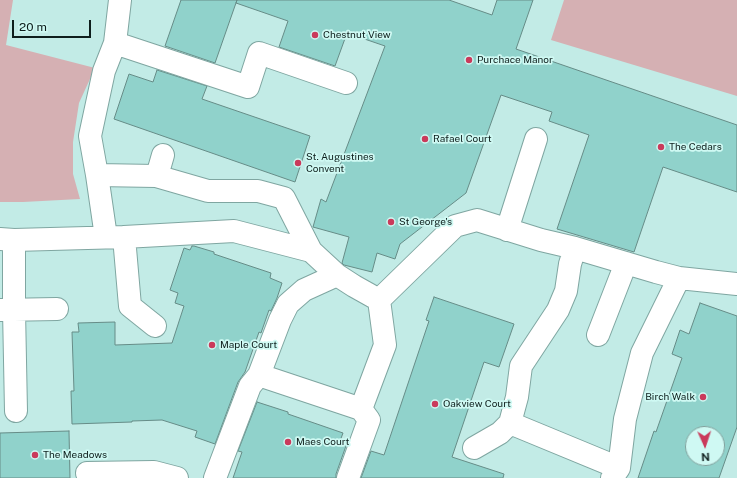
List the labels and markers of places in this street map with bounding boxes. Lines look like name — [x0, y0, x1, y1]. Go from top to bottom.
place label: Chestnut View — [323, 29, 391, 41]
marker: Chestnut View — [310, 30, 320, 40]
place label: Purchace Manor — [477, 54, 553, 66]
marker: Purchace Manor — [464, 55, 474, 65]
place label: Rafael Court — [433, 133, 492, 145]
marker: Rafael Court — [420, 134, 430, 144]
place label: The Cedars — [669, 141, 722, 153]
marker: The Cedars — [656, 142, 666, 152]
place label: St. Augustines Convent — [306, 151, 374, 174]
marker: St. Augustines Convent — [293, 158, 303, 168]
place label: St George's — [399, 216, 452, 228]
marker: St George's — [386, 217, 396, 227]
place label: Maple Court — [220, 339, 277, 351]
marker: Maple Court — [207, 340, 217, 350]
place label: Birch Walk — [645, 391, 695, 403]
marker: Birch Walk — [698, 392, 708, 402]
place label: Oakview Court — [443, 398, 511, 410]
marker: Oakview Court — [430, 399, 440, 409]
place label: Maes Court — [296, 436, 350, 448]
marker: Maes Court — [283, 437, 293, 447]
place label: The Meadows — [43, 449, 107, 461]
marker: The Meadows — [30, 450, 40, 460]

